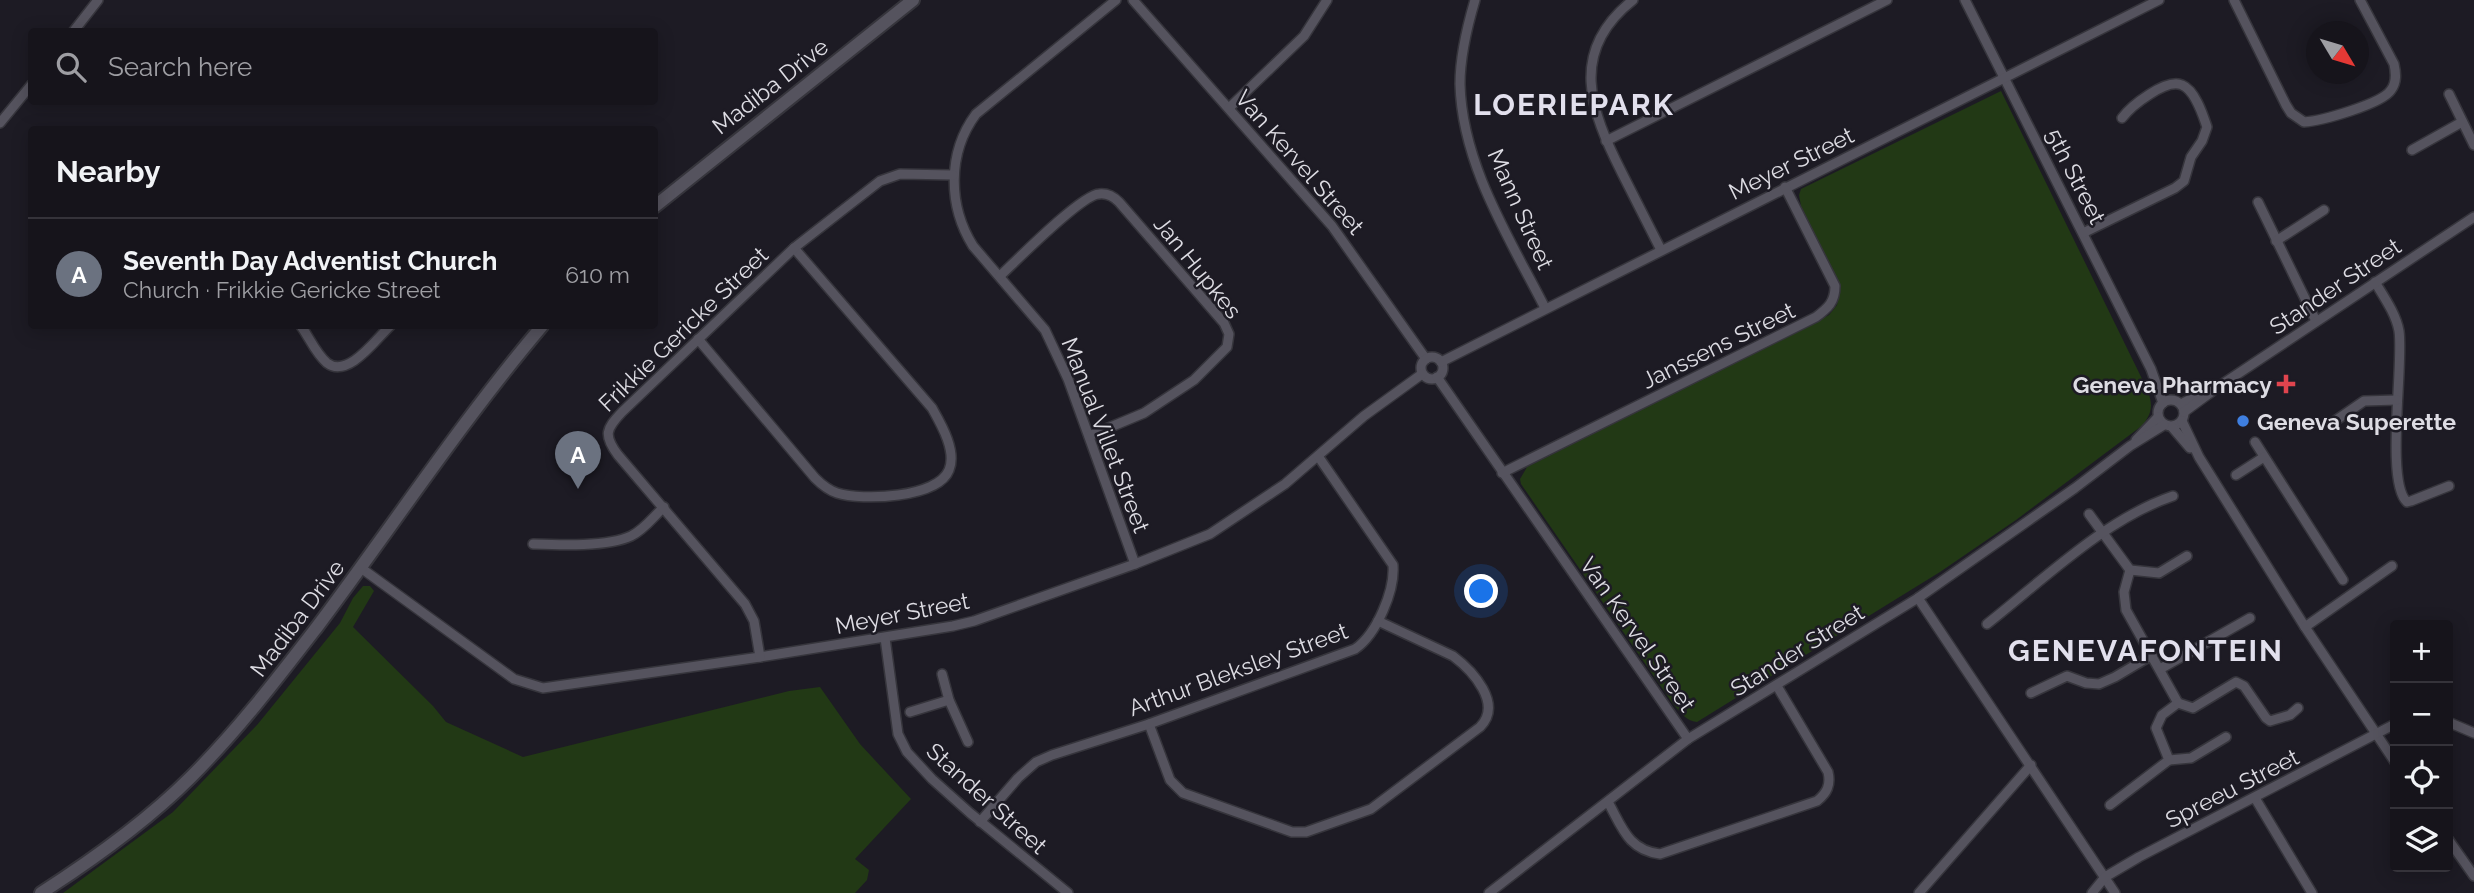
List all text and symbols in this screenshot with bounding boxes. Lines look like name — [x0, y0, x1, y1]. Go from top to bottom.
north arrow — [2306, 21, 2369, 84]
search box — [28, 28, 658, 105]
street label: Madiba Drive — [707, 32, 833, 140]
icon: search — [52, 48, 90, 86]
text: Search here — [108, 52, 252, 82]
street label: Van Kervel Street — [1230, 84, 1370, 240]
district label: LOERIEPARK — [1473, 87, 1675, 122]
street label: Meyer Street — [1724, 121, 1858, 205]
street label: 5th Street — [2041, 124, 2112, 228]
street label: Mann Street — [1482, 145, 1560, 274]
text: Nearby — [56, 154, 160, 189]
street label: Jan Hupkes — [1149, 210, 1247, 324]
street label: Stander Street — [2264, 232, 2406, 340]
street label: Frikkie Gericke Street — [593, 241, 773, 417]
text: Seventh Day Adventist Church — [123, 246, 497, 276]
text: A — [71, 261, 87, 288]
text: 610 m — [565, 261, 630, 288]
text: Church · Frikkie Gericke Street — [123, 276, 441, 303]
street label: Janssens Street — [1637, 296, 1799, 394]
street label: Manual Villet Street — [1056, 334, 1156, 537]
place label: Geneva Pharmacy — [2073, 371, 2272, 398]
marker: Geneva Pharmacy — [2278, 376, 2294, 392]
place label: Geneva Superette — [2257, 408, 2456, 435]
marker: Geneva Superette — [2235, 413, 2251, 429]
pin: A — [555, 431, 601, 489]
street label: Van Kervel Street — [1575, 552, 1702, 717]
street label: Madiba Drive — [244, 554, 350, 682]
your location — [1464, 574, 1498, 608]
street label: Meyer Street — [833, 587, 972, 639]
street label: Stander Street — [1725, 598, 1869, 702]
street label: Arthur Bleksley Street — [1125, 617, 1351, 721]
map controls — [2390, 620, 2453, 872]
button: + — [2390, 620, 2453, 683]
district label: GENEVAFONTEIN — [2008, 633, 2284, 668]
button: − — [2390, 683, 2453, 746]
street label: Stander Street — [921, 737, 1053, 859]
street label: Spreeu Street — [2161, 743, 2303, 833]
button: locate — [2390, 746, 2453, 809]
button: layers — [2390, 809, 2453, 872]

